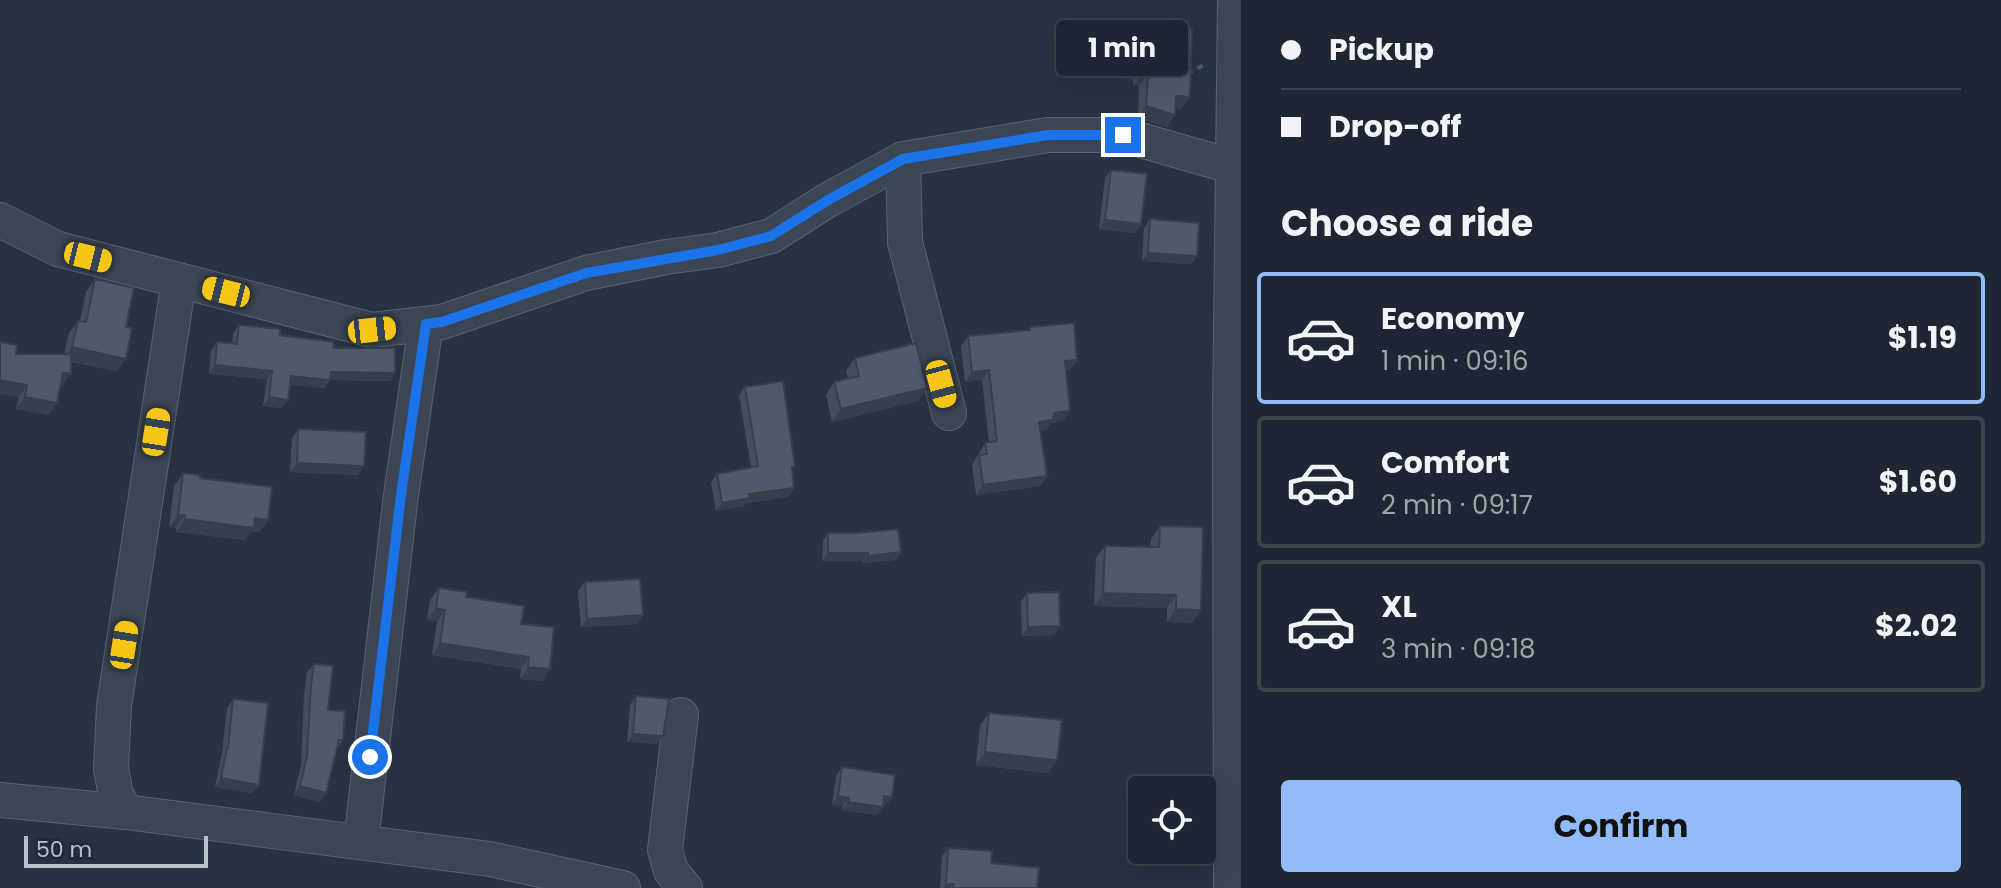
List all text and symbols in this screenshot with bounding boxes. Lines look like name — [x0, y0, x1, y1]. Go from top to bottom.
callout: 1 min — [1057, 19, 1189, 75]
text: Pickup — [1329, 28, 1434, 71]
text: 1 min — [1088, 30, 1156, 66]
text: Drop-off — [1329, 105, 1461, 148]
route end — [1105, 117, 1141, 153]
text: Choose a ride — [1281, 198, 1533, 249]
car — [62, 240, 114, 274]
car — [200, 275, 252, 309]
text: Economy — [1381, 297, 1525, 340]
icon: car — [1285, 302, 1357, 374]
car — [347, 316, 397, 344]
text: $1.19 — [1888, 316, 1957, 359]
text: 1 min · 09:16 — [1381, 343, 1529, 379]
car — [923, 358, 959, 410]
car — [140, 406, 172, 458]
text: Comfort — [1381, 441, 1510, 484]
icon: car — [1285, 446, 1357, 518]
text: $1.60 — [1879, 460, 1957, 503]
text: 2 min · 09:17 — [1381, 487, 1533, 523]
text: XL — [1381, 585, 1417, 628]
icon: car — [1285, 590, 1357, 662]
text: $2.02 — [1875, 604, 1957, 647]
car — [108, 619, 140, 671]
text: 3 min · 09:18 — [1381, 631, 1535, 667]
route start — [352, 739, 388, 775]
map controls — [1128, 776, 1216, 864]
button: locate — [1128, 776, 1216, 864]
button: Confirm — [1281, 780, 1961, 872]
scale bar — [24, 832, 208, 868]
text: 50 m — [36, 834, 92, 865]

